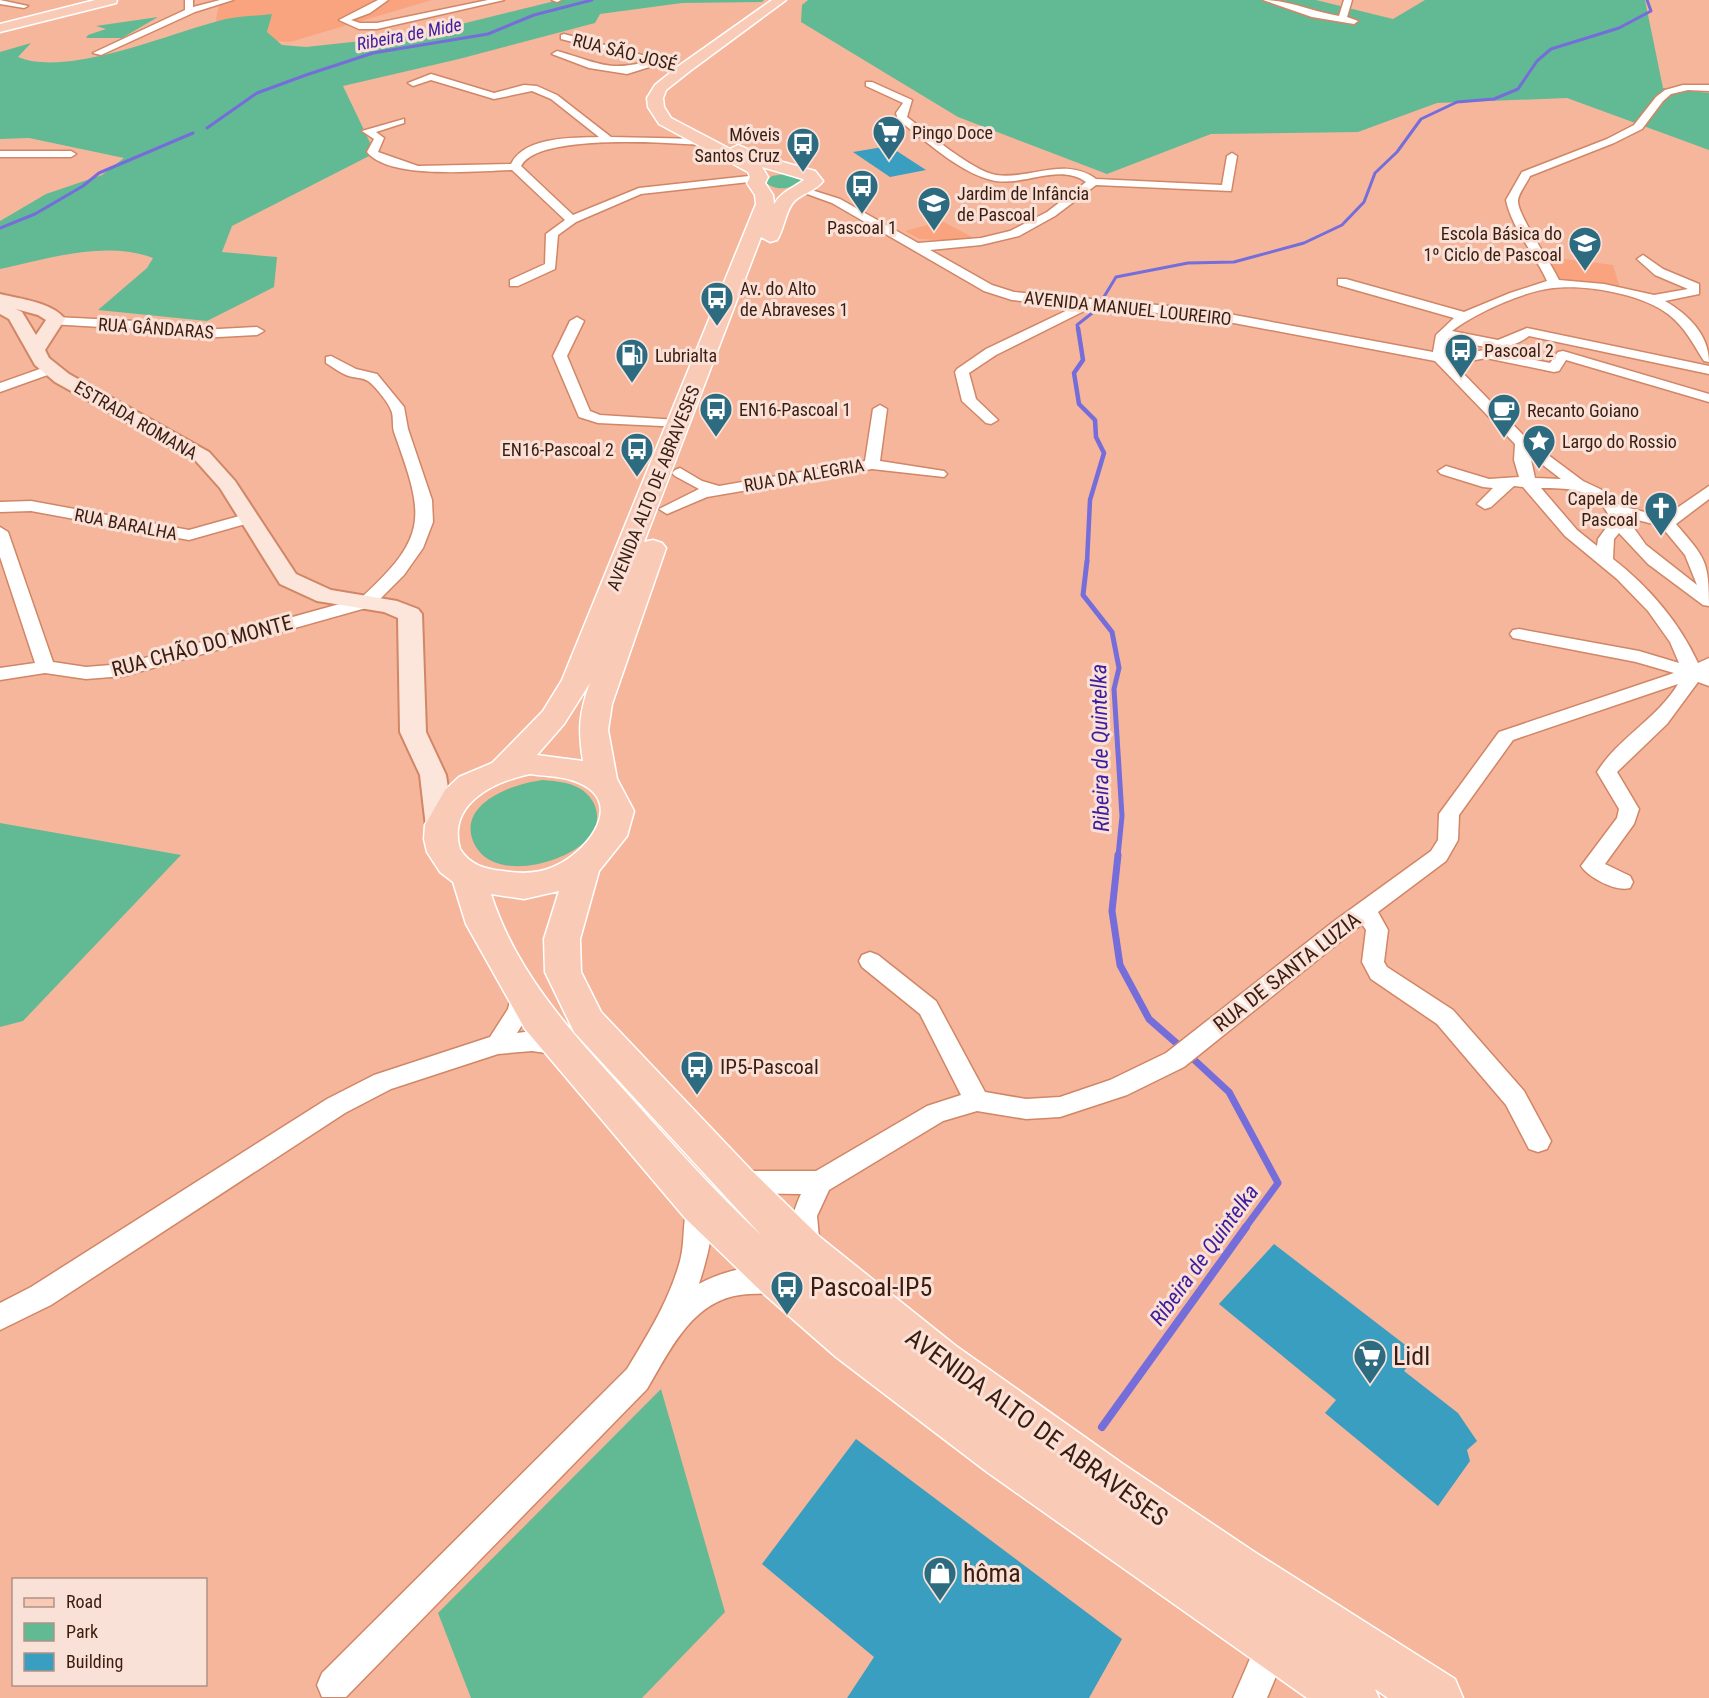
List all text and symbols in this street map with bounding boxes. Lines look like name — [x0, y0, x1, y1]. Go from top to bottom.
water label: Ribeira de Mide — [355, 14, 463, 54]
street label: RUA SÃO JOSÉ — [571, 29, 679, 75]
supermarket icon: Pingo Doce — [871, 114, 907, 161]
place label: Pingo Doce — [912, 122, 993, 143]
place label: Móveis Santos Cruz — [695, 124, 780, 166]
bus stop icon: Móveis Santos Cruz — [785, 126, 821, 173]
bus stop icon: Pascoal 1 — [844, 168, 880, 215]
place label: Jardim de Infância de Pascoal — [957, 183, 1089, 225]
school or university icon: Jardim de Infância de Pascoal — [916, 185, 952, 232]
place label: Pascoal 1 — [827, 217, 897, 238]
place label: Escola Básica do 1º Ciclo de Pascoal — [1423, 223, 1562, 265]
school or university icon: Escola Básica do 1º Ciclo de Pascoal — [1567, 225, 1603, 272]
place label: Av. do Alto de Abraveses 1 — [740, 278, 848, 320]
bus stop icon: Av. do Alto de Abraveses 1 — [699, 280, 735, 327]
street label: AVENIDA MANUEL LOUREIRO — [1023, 287, 1233, 329]
street label: RUA GÂNDARAS — [97, 313, 215, 343]
bus stop icon: Pascoal 2 — [1443, 332, 1479, 379]
fuel station icon: Lubrialta — [614, 337, 650, 384]
place label: Pascoal 2 — [1484, 340, 1554, 361]
place label: Lubrialta — [655, 345, 717, 366]
street label: ESTRADA ROMANA — [71, 376, 202, 464]
street label: AVENIDA ALTO DE ABRAVESES — [602, 383, 704, 593]
bus stop icon: EN16-Pascoal 1 — [698, 391, 734, 438]
cafe icon: Recanto Goiano — [1486, 392, 1522, 439]
place label: EN16-Pascoal 1 — [739, 399, 851, 420]
place label: Recanto Goiano — [1527, 400, 1639, 421]
place icon: Largo do Rossio — [1521, 423, 1557, 470]
bus stop icon: EN16-Pascoal 2 — [619, 431, 655, 478]
place label: Largo do Rossio — [1562, 431, 1677, 452]
place label: EN16-Pascoal 2 — [502, 439, 614, 460]
street label: RUA DA ALEGRIA — [742, 454, 866, 496]
place label: Capela de Pascoal — [1568, 488, 1638, 530]
church icon: Capela de Pascoal — [1643, 490, 1679, 537]
street label: RUA BARALHA — [73, 504, 180, 544]
street label: RUA CHÃO DO MONTE — [109, 610, 295, 682]
water label: Ribeira de Quintelka — [1086, 664, 1114, 832]
street label: RUA DE SANTA LUZIA — [1209, 907, 1365, 1037]
bus stop icon: IP5-Pascoal — [679, 1049, 715, 1096]
place label: IP5-Pascoal — [720, 1055, 819, 1079]
water label: Ribeira de Quintelka — [1145, 1180, 1263, 1330]
bus stop icon: Pascoal-IP5 — [769, 1269, 805, 1316]
place label: Pascoal-IP5 — [810, 1272, 932, 1302]
street label: AVENIDA ALTO DE ABRAVESES — [900, 1322, 1174, 1532]
supermarket icon: Lidl — [1352, 1338, 1388, 1385]
place label: Lidl — [1393, 1341, 1430, 1371]
shop icon: hôma — [922, 1555, 958, 1602]
place label: hôma — [963, 1558, 1021, 1588]
legend — [12, 1578, 207, 1686]
text: Road — [66, 1591, 102, 1612]
text: Park — [66, 1621, 98, 1642]
text: Building — [66, 1651, 123, 1672]

